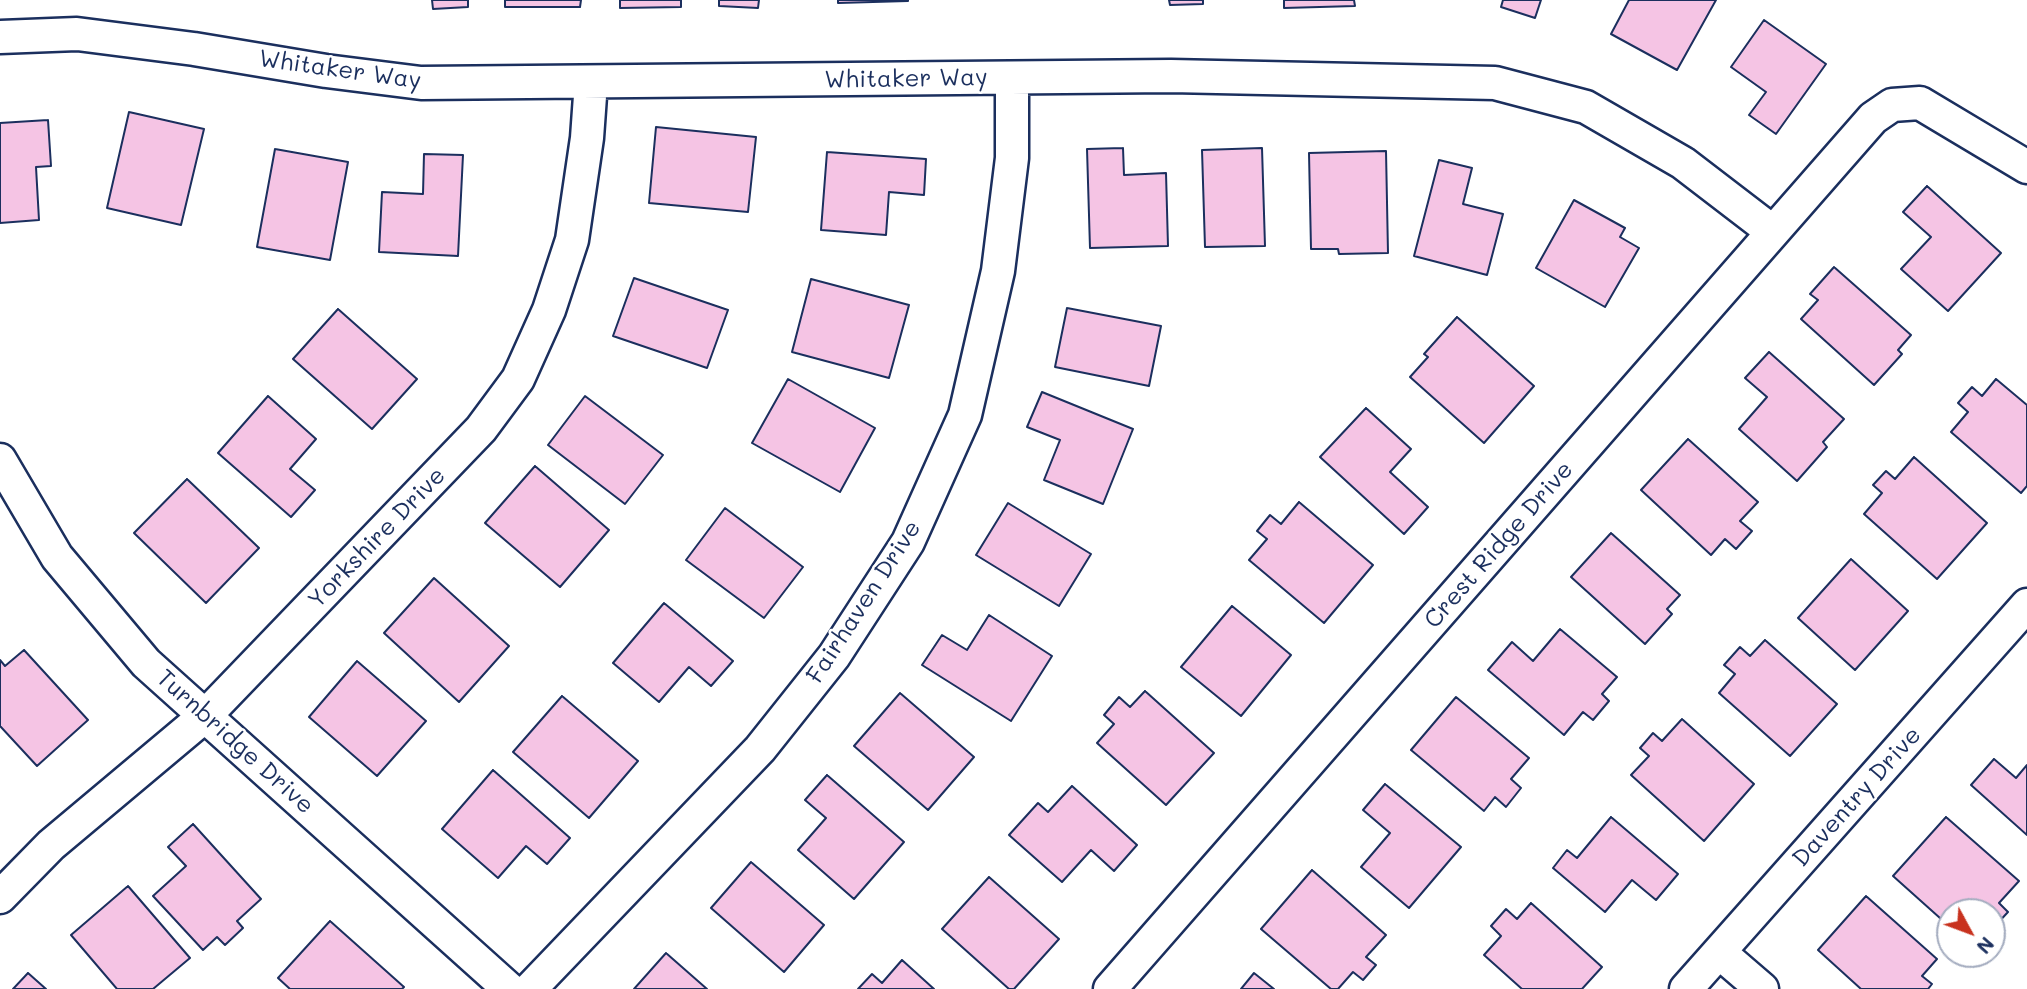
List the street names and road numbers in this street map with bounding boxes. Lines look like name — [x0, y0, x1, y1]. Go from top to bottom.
street label: Whitaker Way — [257, 44, 423, 96]
street label: Whitaker Way — [824, 63, 988, 95]
street label: Crest Ridge Drive — [1419, 456, 1579, 634]
street label: Yorkshire Drive — [302, 461, 452, 615]
street label: Fairhaven Drive — [801, 515, 927, 689]
street label: Turnbridge Drive — [150, 664, 320, 820]
street label: Daventry Drive — [1787, 721, 1927, 873]

